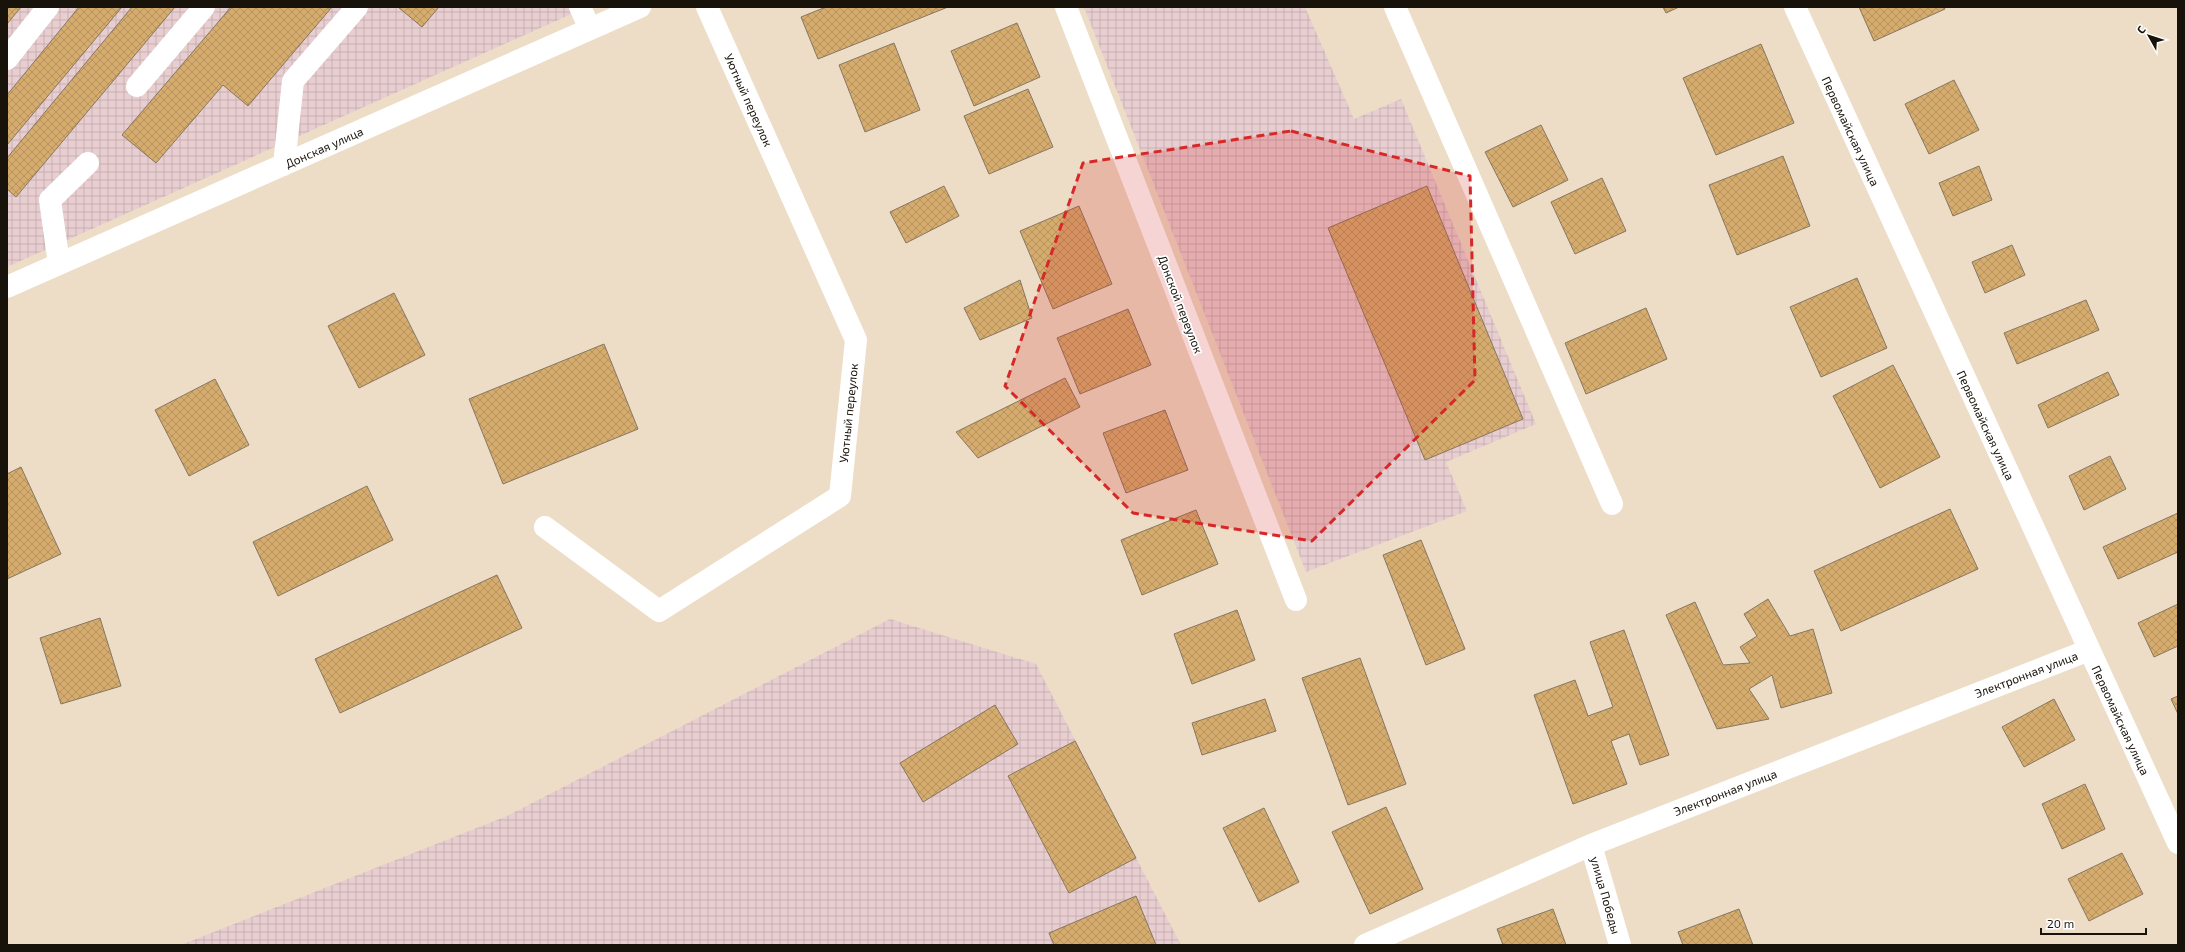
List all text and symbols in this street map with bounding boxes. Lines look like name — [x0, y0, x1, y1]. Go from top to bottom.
north arrow — [2129, 16, 2169, 56]
text: С — [2134, 22, 2148, 36]
street label: Уютный переулок — [721, 51, 776, 149]
street label: Первомайская улица — [1819, 74, 1883, 188]
street label: Донская улица — [283, 124, 366, 171]
street label: Донской переулок — [1155, 253, 1206, 356]
street label: Уютный переулок — [836, 362, 861, 464]
street label: Первомайская улица — [1954, 368, 2018, 482]
street label: Электронная улица — [1972, 648, 2080, 701]
street label: Первомайская улица — [2089, 663, 2153, 777]
street label: Электронная улица — [1671, 766, 1779, 819]
street label: улица Победы — [1587, 855, 1624, 936]
scale bar — [2041, 910, 2146, 936]
text: 20 m — [2047, 916, 2074, 930]

